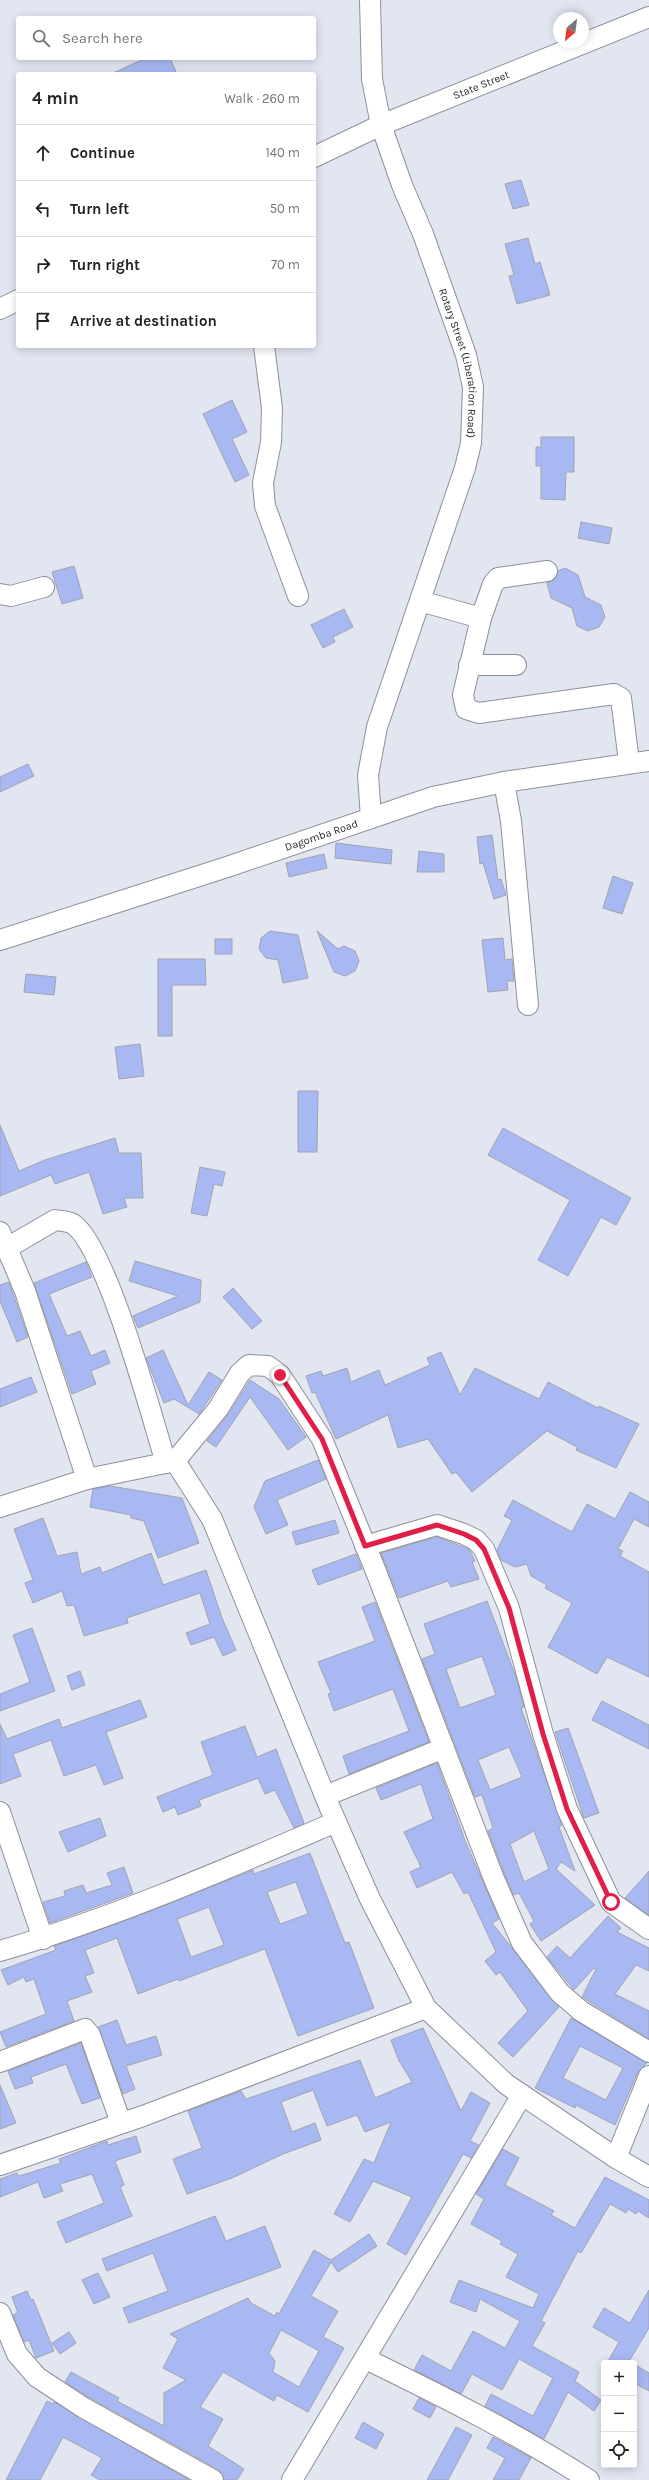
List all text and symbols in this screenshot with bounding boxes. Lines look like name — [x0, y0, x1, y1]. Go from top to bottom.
north arrow — [553, 12, 589, 48]
search box — [16, 16, 316, 60]
icon: search — [30, 27, 52, 49]
text: Search here — [62, 29, 143, 47]
street label: State Street — [451, 68, 511, 102]
text: 4 min — [32, 88, 79, 108]
text: Walk · 260 m — [224, 91, 300, 106]
icon: ahead — [32, 142, 54, 164]
text: Continue — [70, 144, 135, 162]
text: 140 m — [265, 145, 300, 160]
icon: left — [32, 198, 54, 220]
text: Turn left — [70, 200, 129, 218]
text: 50 m — [270, 201, 300, 216]
icon: right — [32, 254, 54, 276]
text: Turn right — [70, 256, 140, 274]
text: 70 m — [271, 257, 300, 272]
street label: Rotary Street (Liberation Road) — [436, 287, 480, 438]
icon: arrive — [32, 310, 54, 332]
text: Arrive at destination — [70, 312, 217, 330]
street label: Dagomba Road — [283, 817, 360, 853]
route end — [271, 1366, 289, 1384]
route start — [602, 1893, 620, 1911]
map controls — [601, 2360, 637, 2468]
button: + — [601, 2360, 637, 2396]
button: − — [601, 2396, 637, 2432]
button: locate — [601, 2432, 637, 2468]

